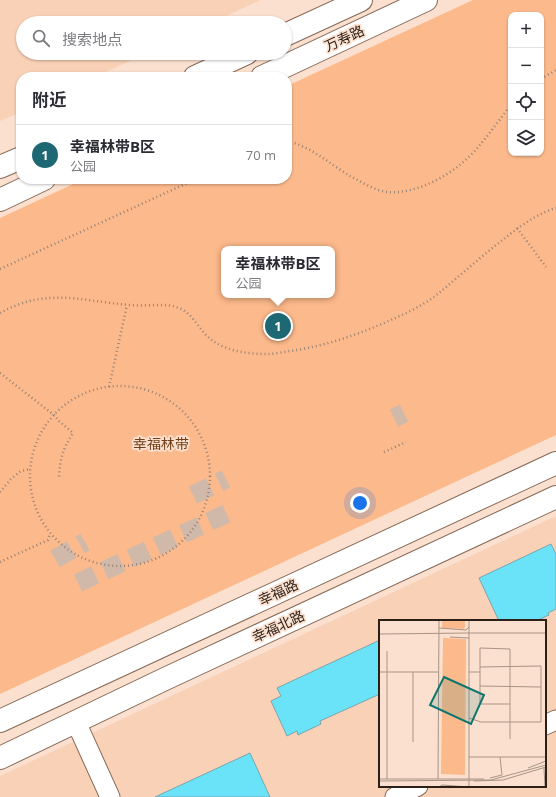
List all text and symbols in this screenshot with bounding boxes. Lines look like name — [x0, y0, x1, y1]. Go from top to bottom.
map controls — [508, 12, 544, 156]
button: + — [508, 12, 544, 48]
search box — [16, 16, 292, 60]
street label: 万寿路 — [321, 21, 367, 55]
icon: search — [30, 27, 52, 49]
text: 搜索地点 — [62, 29, 122, 49]
button: − — [508, 48, 544, 84]
button: locate — [508, 84, 544, 120]
text: 附近 — [32, 88, 66, 111]
button: layers — [508, 120, 544, 156]
text: 幸福林带B区 — [70, 136, 155, 156]
text: 1 — [41, 146, 49, 164]
text: 70 m — [246, 146, 276, 164]
text: 公园 — [70, 157, 96, 175]
popup — [221, 246, 335, 298]
text: 幸福林带B区 — [235, 253, 321, 273]
text: 公园 — [235, 274, 261, 292]
pin: 1 — [265, 311, 291, 341]
park label: 幸福林带 — [133, 434, 189, 453]
your location — [350, 493, 370, 513]
street label: 幸福路 — [255, 575, 301, 609]
street label: 幸福北路 — [249, 606, 307, 646]
inset map — [379, 620, 546, 787]

